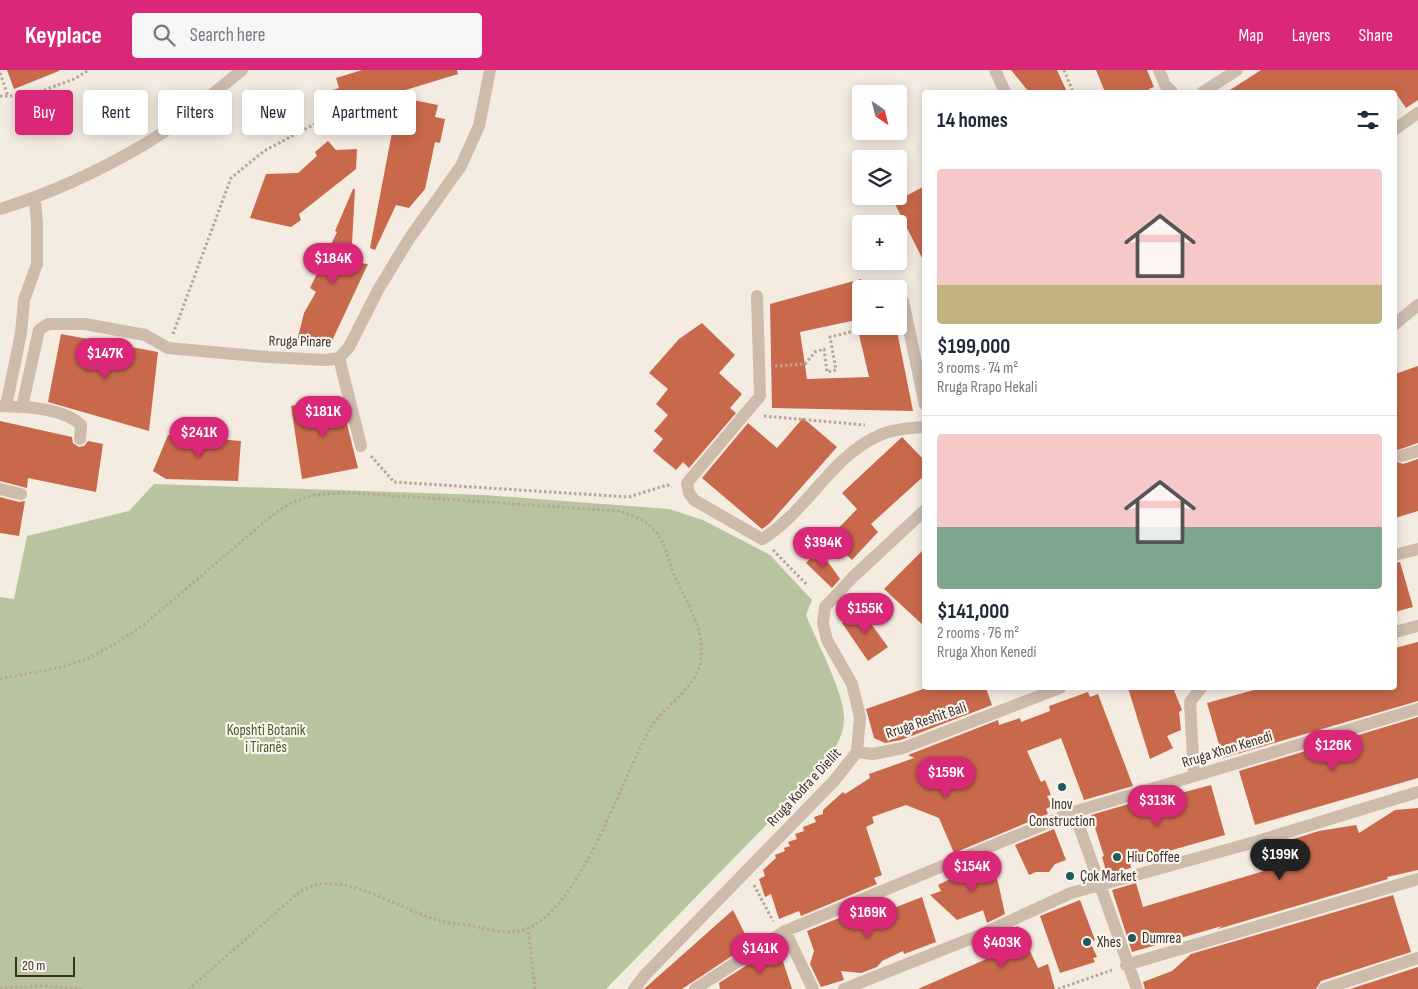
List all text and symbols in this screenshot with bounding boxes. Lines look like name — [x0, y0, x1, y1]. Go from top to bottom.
search box — [132, 13, 482, 58]
text: Keyplace — [25, 21, 102, 50]
icon: search — [150, 21, 178, 49]
text: Search here — [190, 24, 265, 47]
text: Map — [1239, 25, 1264, 46]
text: Layers — [1292, 25, 1331, 46]
text: Share — [1359, 25, 1393, 46]
north arrow — [852, 85, 908, 140]
map controls — [852, 85, 907, 335]
chip: Buy — [15, 90, 73, 135]
chip: Rent — [83, 90, 148, 135]
chip: Filters — [158, 90, 232, 135]
chip: New — [242, 90, 304, 135]
chip: Apartment — [314, 90, 416, 135]
icon: filters — [1354, 106, 1382, 134]
text: 14 homes — [937, 108, 1008, 133]
button: layers — [852, 150, 907, 205]
icon: home — [1115, 201, 1205, 291]
button: + — [852, 215, 907, 270]
pin: $184K — [298, 242, 368, 285]
text: $184K — [314, 249, 352, 268]
button: − — [852, 280, 907, 335]
street label: Rruga Pinare — [268, 331, 332, 352]
text: $199,000 — [937, 334, 1010, 359]
pin: $147K — [70, 338, 140, 380]
text: $147K — [87, 344, 123, 363]
text: 3 rooms · 74 m² — [937, 359, 1018, 378]
text: Rruga Rrapo Hekali — [937, 378, 1037, 397]
pin: $181K — [288, 396, 358, 438]
text: $181K — [305, 402, 341, 421]
pin: $241K — [164, 416, 234, 459]
text: $241K — [181, 423, 217, 442]
icon: home — [1115, 467, 1205, 557]
pin: $394K — [788, 526, 858, 569]
text: $394K — [804, 533, 842, 552]
pin: $155K — [830, 592, 900, 635]
text: $155K — [847, 599, 883, 618]
text: $141,000 — [937, 599, 1009, 624]
text: 2 rooms · 76 m² — [937, 624, 1019, 643]
text: Rruga Xhon Kenedi — [937, 643, 1037, 662]
street label: Rruga Reshit Bali — [883, 698, 969, 743]
park label: Kopshti Botanik i Tiranës — [227, 721, 306, 757]
street label: Rruga Xhon Kenedi — [1180, 727, 1275, 772]
pin: $126K — [1298, 730, 1368, 772]
text: $126K — [1314, 736, 1352, 755]
street label: Rruga Kodra e Diellit — [763, 744, 846, 831]
pin: $159K — [911, 756, 981, 799]
text: $159K — [928, 763, 965, 782]
marker: Inov Construction — [1056, 781, 1068, 793]
pin: $313K — [1122, 784, 1192, 827]
text: $313K — [1139, 791, 1175, 810]
place label: Inov Construction — [1029, 795, 1095, 831]
pin: $199K — [1245, 838, 1315, 881]
text: $199K — [1261, 845, 1299, 864]
place label: Hiu Coffee — [1127, 848, 1180, 867]
pin: $154K — [937, 850, 1007, 893]
marker: Hiu Coffee — [1111, 851, 1123, 863]
text: $154K — [954, 857, 990, 876]
place label: Çok Market — [1080, 867, 1137, 886]
marker: Çok Market — [1064, 870, 1076, 882]
pin: $169K — [833, 896, 903, 939]
text: $169K — [849, 903, 887, 922]
pin: $403K — [967, 926, 1037, 969]
place label: Dumrea — [1142, 929, 1181, 948]
pin: $141K — [725, 932, 795, 975]
marker: Dumrea — [1126, 932, 1138, 944]
text: $403K — [983, 933, 1021, 952]
place label: Xhes — [1096, 933, 1121, 952]
marker: Xhes — [1081, 936, 1093, 948]
text: $141K — [742, 939, 778, 958]
scale bar — [15, 954, 75, 977]
text: 20 m — [22, 957, 45, 974]

